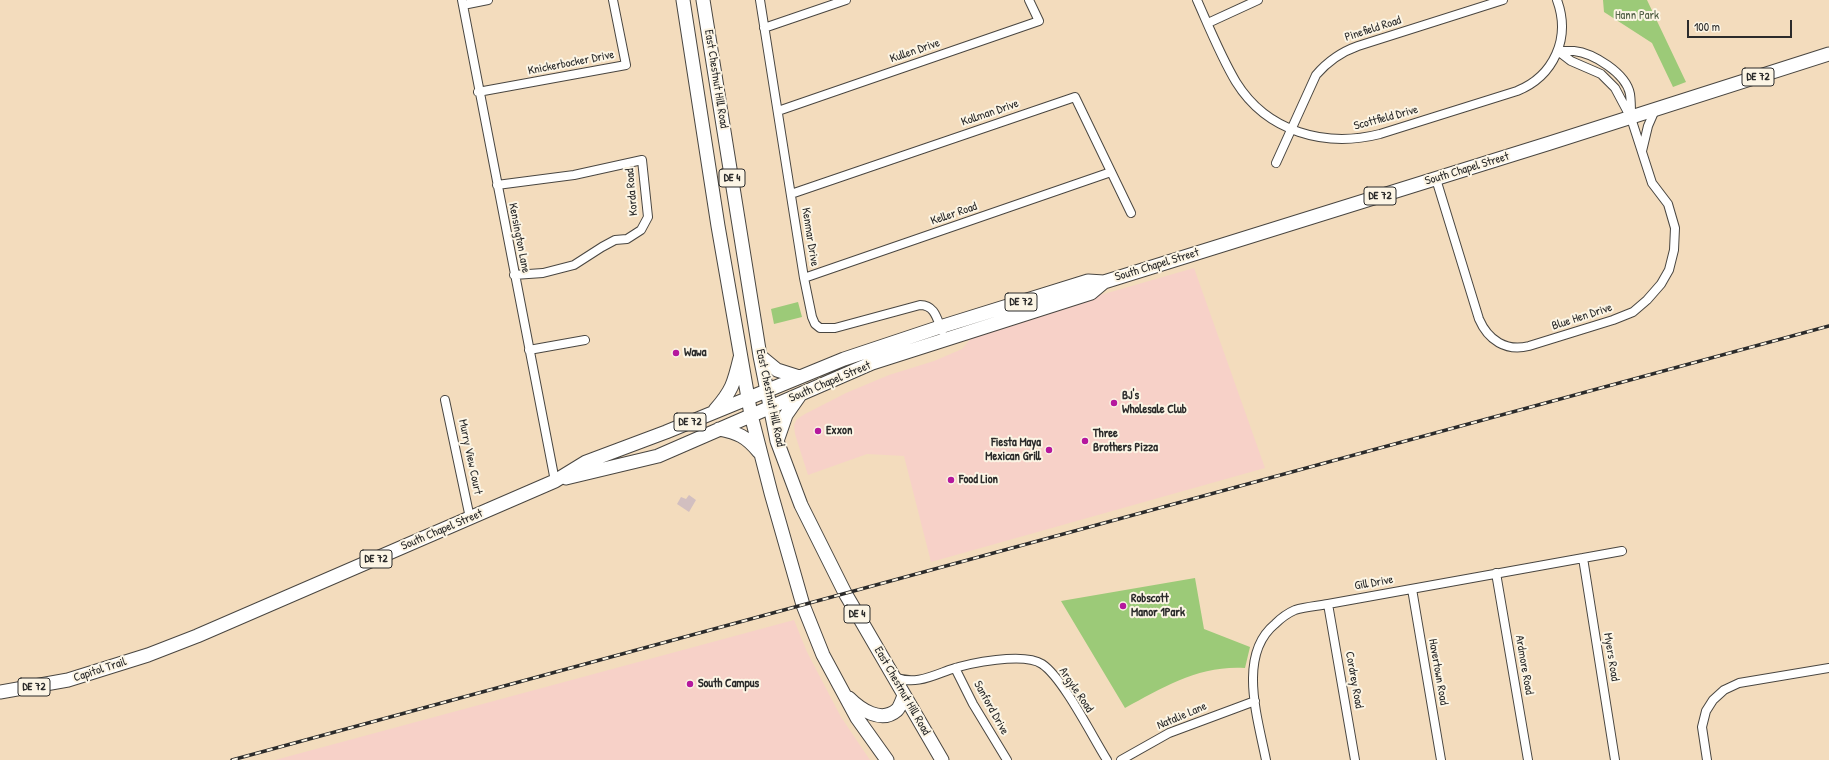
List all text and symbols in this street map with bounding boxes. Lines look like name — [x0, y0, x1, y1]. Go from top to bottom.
park label: Hann Park — [1615, 9, 1659, 23]
scale bar — [1689, 12, 1794, 38]
street label: Pinefield Road — [1343, 13, 1403, 45]
text: 100 m — [1694, 18, 1720, 35]
street label: East Chestnut Hill Road — [701, 29, 731, 129]
street label: Kullen Drive — [888, 36, 942, 66]
street label: Knickerbocker Drive — [527, 48, 615, 78]
road number: DE 72 — [1742, 68, 1774, 86]
street label: Kollman Drive — [959, 96, 1021, 130]
street label: Scottfield Drive — [1352, 102, 1420, 134]
street label: South Chapel Street — [1423, 149, 1511, 189]
street label: Korda Road — [623, 168, 641, 216]
road number: DE 4 — [719, 169, 745, 187]
road number: DE 72 — [1364, 187, 1396, 205]
street label: Keller Road — [929, 199, 979, 229]
street label: Kensington Lane — [505, 202, 533, 274]
street label: Kenmar Drive — [798, 207, 822, 267]
street label: South Chapel Street — [1113, 245, 1201, 285]
road number: DE 72 — [1005, 293, 1037, 311]
street label: Blue Hen Drive — [1550, 300, 1614, 334]
place label: Wawa — [684, 346, 706, 360]
marker: Wawa — [671, 348, 681, 358]
street label: East Chestnut Hill Road — [753, 348, 787, 448]
street label: South Chapel Street — [787, 358, 873, 406]
place label: BJ's Wholesale Club — [1122, 389, 1187, 417]
marker: BJ's Wholesale Club — [1109, 398, 1119, 408]
road number: DE 72 — [674, 413, 706, 431]
street label: Murry View Court — [455, 418, 485, 496]
place label: Exxon — [826, 424, 852, 438]
marker: Exxon — [813, 426, 823, 436]
place label: Three Brothers Pizza — [1093, 427, 1158, 455]
place label: Fiesta Maya Mexican Grill — [985, 436, 1041, 464]
marker: Three Brothers Pizza — [1080, 436, 1090, 446]
marker: Fiesta Maya Mexican Grill — [1044, 445, 1054, 455]
place label: Food Lion — [959, 473, 998, 487]
marker: Food Lion — [946, 475, 956, 485]
street label: South Chapel Street — [399, 506, 485, 554]
road number: DE 72 — [360, 550, 392, 568]
street label: Gill Drive — [1354, 573, 1394, 593]
place label: Robscott Manor 1Park — [1131, 592, 1185, 620]
marker: Robscott Manor 1Park — [1118, 601, 1128, 611]
road number: DE 4 — [844, 605, 870, 623]
street label: Myers Road — [1600, 632, 1622, 682]
street label: Ardmore Road — [1512, 634, 1536, 696]
street label: Havertown Road — [1425, 638, 1451, 706]
street label: East Chestnut Hill Road — [871, 644, 933, 738]
street label: Cordrey Road — [1342, 650, 1366, 710]
street label: Capitol Trail — [72, 655, 128, 685]
street label: Argyle Road — [1056, 665, 1096, 715]
place label: South Campus — [698, 677, 759, 691]
road number: DE 72 — [18, 678, 50, 696]
marker: South Campus — [685, 679, 695, 689]
street label: Sanford Drive — [970, 679, 1012, 737]
street label: Natalie Lane — [1155, 699, 1209, 733]

